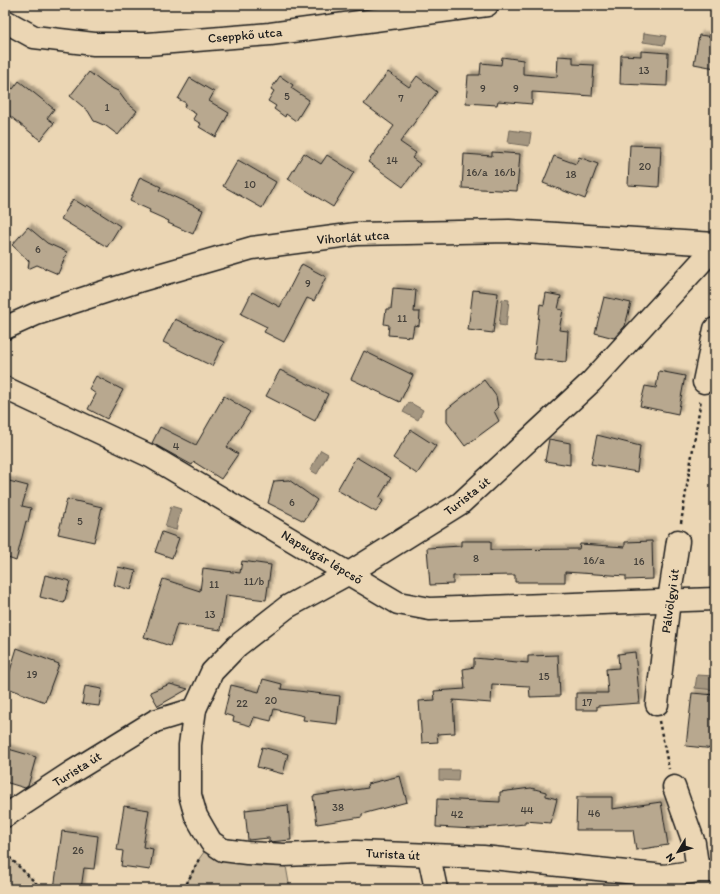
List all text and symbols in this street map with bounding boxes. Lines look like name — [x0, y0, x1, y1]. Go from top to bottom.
street label: Cseppkő utca — [207, 24, 283, 46]
house number: 13 — [638, 64, 650, 77]
house number: 9 — [480, 82, 486, 95]
house number: 9 — [513, 82, 519, 95]
house number: 5 — [284, 90, 290, 103]
house number: 7 — [398, 92, 404, 105]
house number: 1 — [104, 101, 110, 114]
house number: 14 — [386, 154, 398, 167]
house number: 20 — [639, 160, 652, 173]
house number: 16/a — [466, 166, 488, 179]
house number: 16/b — [494, 166, 516, 179]
house number: 18 — [565, 168, 577, 181]
house number: 10 — [244, 178, 256, 191]
street label: Vihorlát utca — [316, 227, 390, 247]
house number: 6 — [35, 243, 41, 256]
house number: 9 — [305, 277, 311, 290]
house number: 11 — [397, 312, 407, 325]
house number: 4 — [173, 440, 180, 453]
street label: Turista út — [441, 473, 493, 519]
house number: 6 — [289, 496, 295, 509]
house number: 5 — [77, 515, 83, 528]
street label: Napsugár lépcső — [279, 527, 366, 587]
house number: 8 — [473, 552, 479, 565]
house number: 16/a — [583, 554, 605, 567]
house number: 16 — [634, 555, 645, 568]
street label: Pálvölgyi út — [658, 568, 682, 634]
house number: 11/b — [244, 575, 265, 588]
house number: 11 — [209, 578, 219, 591]
house number: 13 — [204, 608, 216, 621]
house number: 19 — [27, 668, 38, 681]
house number: 15 — [539, 670, 550, 683]
house number: 20 — [265, 694, 278, 707]
house number: 17 — [582, 696, 593, 709]
house number: 22 — [236, 697, 248, 710]
street label: Turista út — [50, 748, 104, 790]
house number: 38 — [332, 801, 344, 814]
house number: 44 — [520, 804, 534, 817]
house number: 46 — [588, 807, 600, 820]
house number: 42 — [451, 808, 463, 821]
north arrow — [658, 832, 698, 872]
house number: 26 — [72, 844, 84, 857]
street label: Turista út — [365, 845, 421, 863]
text: N — [663, 851, 678, 865]

